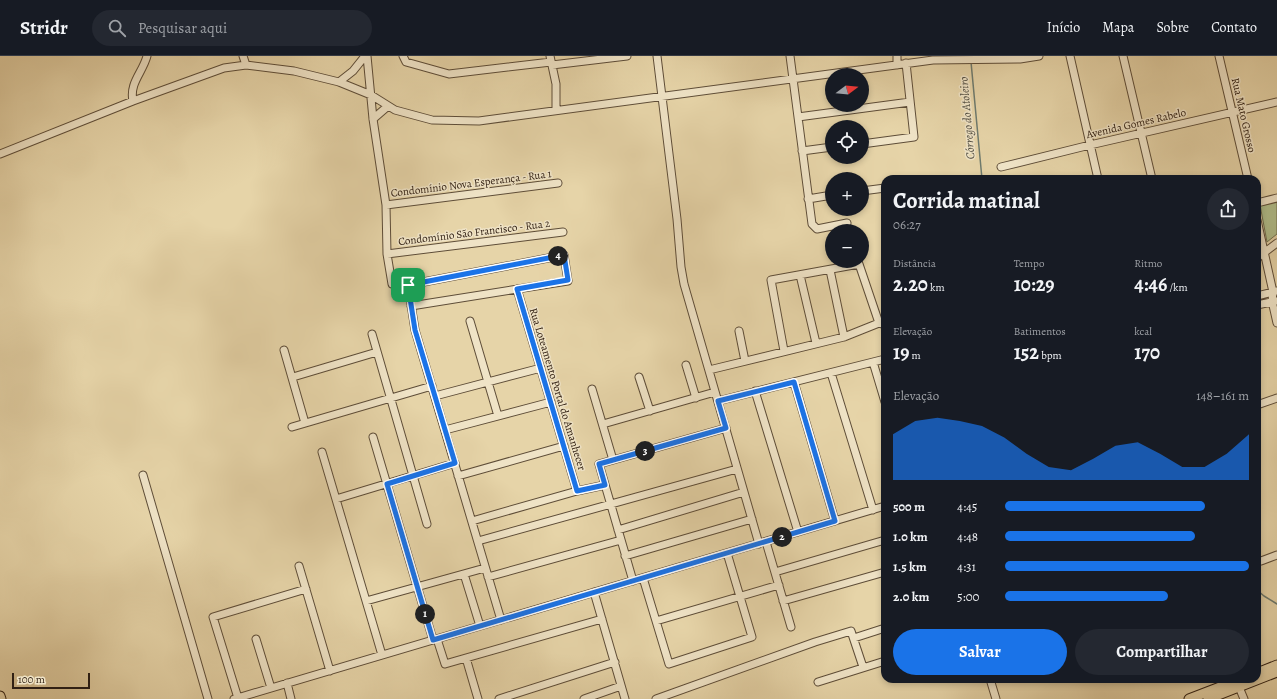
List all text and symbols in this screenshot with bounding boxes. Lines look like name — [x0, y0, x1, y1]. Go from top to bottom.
search box — [92, 10, 372, 46]
text: Stridr — [20, 15, 68, 41]
icon: search — [106, 17, 128, 39]
text: Pesquisar aqui — [138, 18, 227, 38]
text: Início — [1047, 18, 1080, 37]
text: Mapa — [1102, 18, 1134, 37]
text: Sobre — [1156, 18, 1189, 37]
text: Contato — [1211, 18, 1257, 37]
north arrow — [825, 68, 869, 112]
map controls — [825, 68, 869, 268]
water label: Córrego do Atoleiro — [955, 76, 979, 160]
street label: Rua Mato Grosso — [1228, 76, 1260, 154]
street label: Avenida Gomes Rabelo — [1084, 105, 1188, 142]
button: locate — [825, 120, 869, 164]
street label: Condomínio Nova Esperança - Rua 1 — [390, 166, 552, 201]
button: + — [825, 172, 869, 216]
text: Corrida matinal — [893, 186, 1040, 216]
button: share — [1207, 188, 1249, 230]
street label: Condomínio São Francisco - Rua 2 — [397, 216, 551, 249]
text: 06:27 — [893, 216, 921, 233]
button: − — [825, 224, 869, 268]
pin: 4 — [548, 246, 568, 266]
text: 4 — [555, 248, 561, 263]
text: Distância — [893, 256, 936, 271]
text: Tempo — [1014, 256, 1044, 271]
text: Ritmo — [1134, 256, 1162, 271]
pin — [391, 268, 425, 302]
text: 2.20 — [893, 271, 928, 298]
text: 10:29 — [1014, 271, 1055, 298]
text: 4:46 — [1134, 271, 1167, 298]
icon: arrive — [397, 274, 419, 296]
text: km — [928, 280, 945, 295]
text: /km — [1167, 280, 1188, 295]
street label: Rua Loteamento Portal do Amanhecer — [526, 306, 589, 472]
text: Elevação — [893, 324, 932, 339]
text: Batimentos — [1014, 324, 1066, 339]
text: kcal — [1134, 324, 1152, 339]
text: 19 — [893, 339, 909, 366]
text: 152 — [1014, 339, 1039, 366]
text: 170 — [1134, 339, 1160, 366]
text: m — [909, 348, 921, 363]
text: bpm — [1039, 348, 1062, 363]
text: Elevação — [893, 387, 939, 404]
text: 148–161 m — [1196, 387, 1249, 404]
pin: 3 — [635, 441, 655, 461]
text: 3 — [643, 443, 647, 458]
text: 500 m — [893, 498, 925, 515]
text: 4:45 — [957, 498, 977, 515]
pin: 2 — [772, 527, 792, 547]
text: 1.0 km — [893, 528, 928, 545]
text: 4:48 — [957, 528, 978, 545]
text: 2 — [779, 529, 785, 544]
text: 1.5 km — [893, 558, 927, 575]
text: 4:31 — [957, 558, 976, 575]
text: 2.0 km — [893, 588, 929, 605]
text: 5:00 — [957, 588, 980, 605]
pin: 1 — [415, 604, 435, 624]
text: 1 — [423, 606, 427, 621]
button: Salvar — [893, 629, 1067, 675]
button: Compartilhar — [1075, 629, 1249, 675]
scale bar — [12, 671, 90, 690]
text: 100 m — [18, 672, 45, 687]

